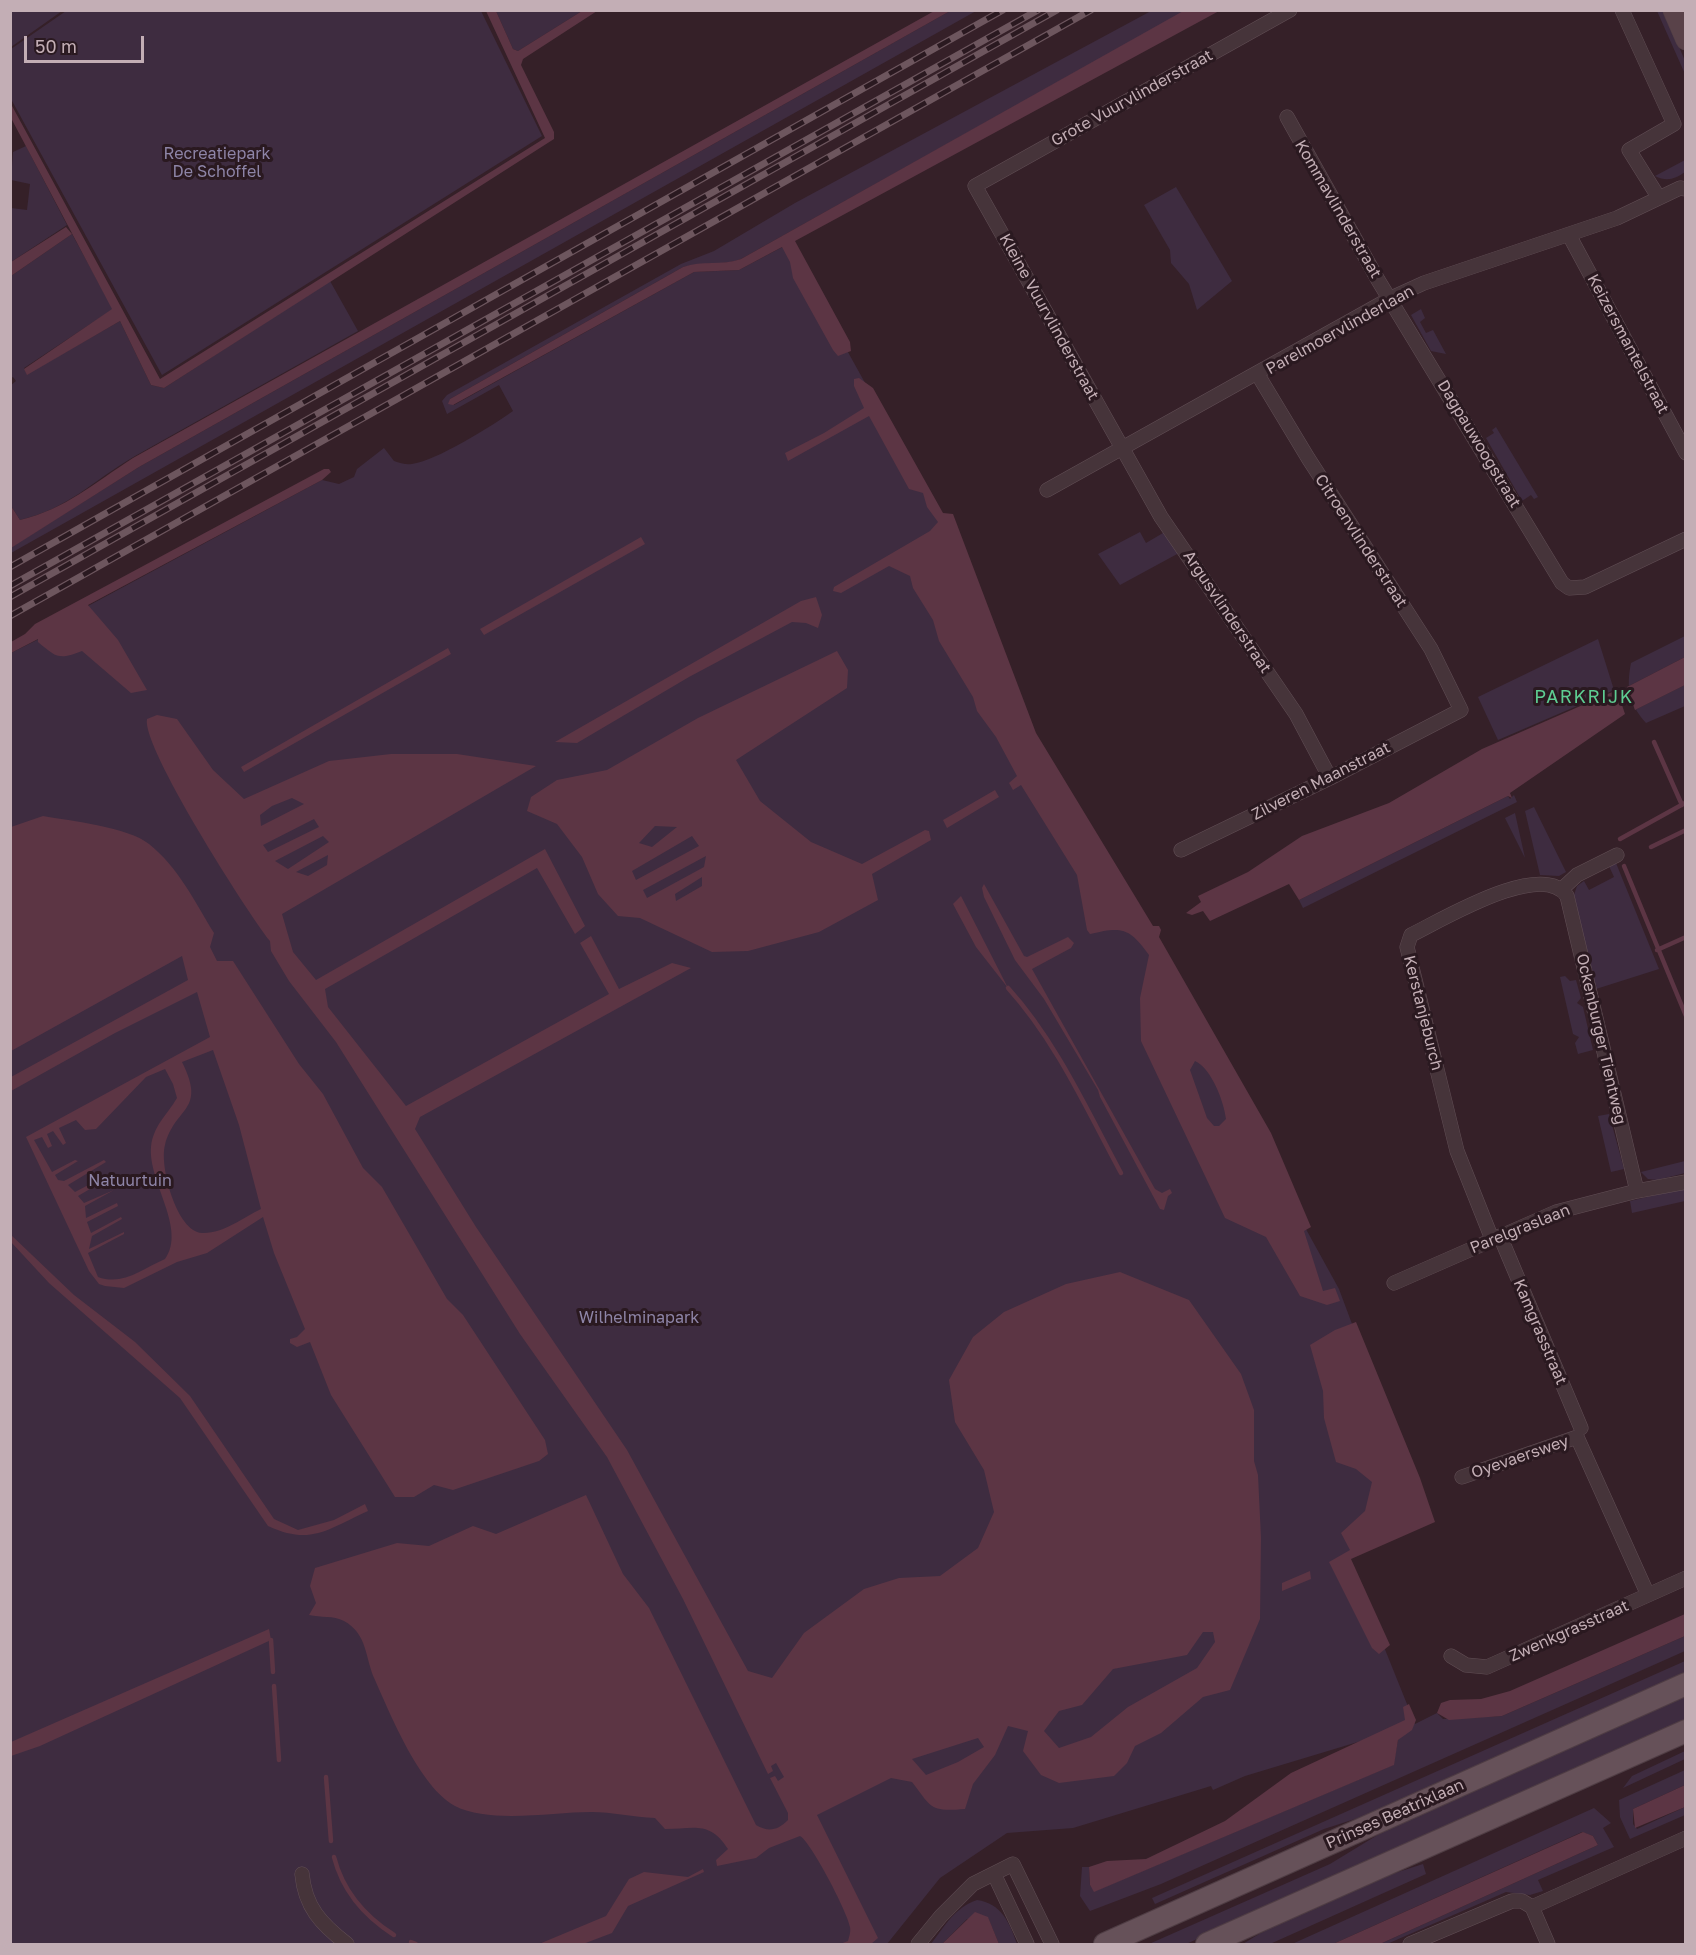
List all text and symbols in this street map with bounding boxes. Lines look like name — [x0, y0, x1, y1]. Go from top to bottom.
scale bar — [27, 24, 147, 62]
text: 50 m — [35, 35, 77, 57]
street label: Grote Vuurvlinderstraat — [1048, 46, 1216, 150]
street label: Kommavlinderstraat — [1291, 137, 1385, 281]
park label: Recreatiepark De Schoffel — [163, 144, 271, 182]
street label: Kleine Vuurvlinderstraat — [995, 230, 1103, 404]
street label: Keizersmantelstraat — [1583, 271, 1673, 417]
street label: Parelmoervlinderlaan — [1263, 281, 1417, 379]
street label: Dagpauwoogstraat — [1433, 377, 1525, 511]
street label: Citroenvlinderstraat — [1311, 471, 1411, 611]
street label: Argusvlinderstraat — [1179, 547, 1275, 677]
district label: PARKRIJK — [1534, 686, 1634, 708]
street label: Zilveren Maanstraat — [1249, 738, 1393, 824]
street label: Ockenburger Tientweg — [1572, 952, 1630, 1126]
street label: Kerstanjeburch — [1399, 954, 1447, 1072]
park label: Natuurtuin — [88, 1171, 172, 1191]
street label: Parelgraslaan — [1467, 1200, 1573, 1258]
street label: Kamgrasstraat — [1509, 1276, 1571, 1388]
park label: Wilhelminapark — [579, 1308, 699, 1328]
street label: Oyevaerswey — [1469, 1431, 1571, 1483]
street label: Zwenkgrasstraat — [1506, 1596, 1632, 1666]
street label: Prinses Beatrixlaan — [1323, 1775, 1467, 1853]

